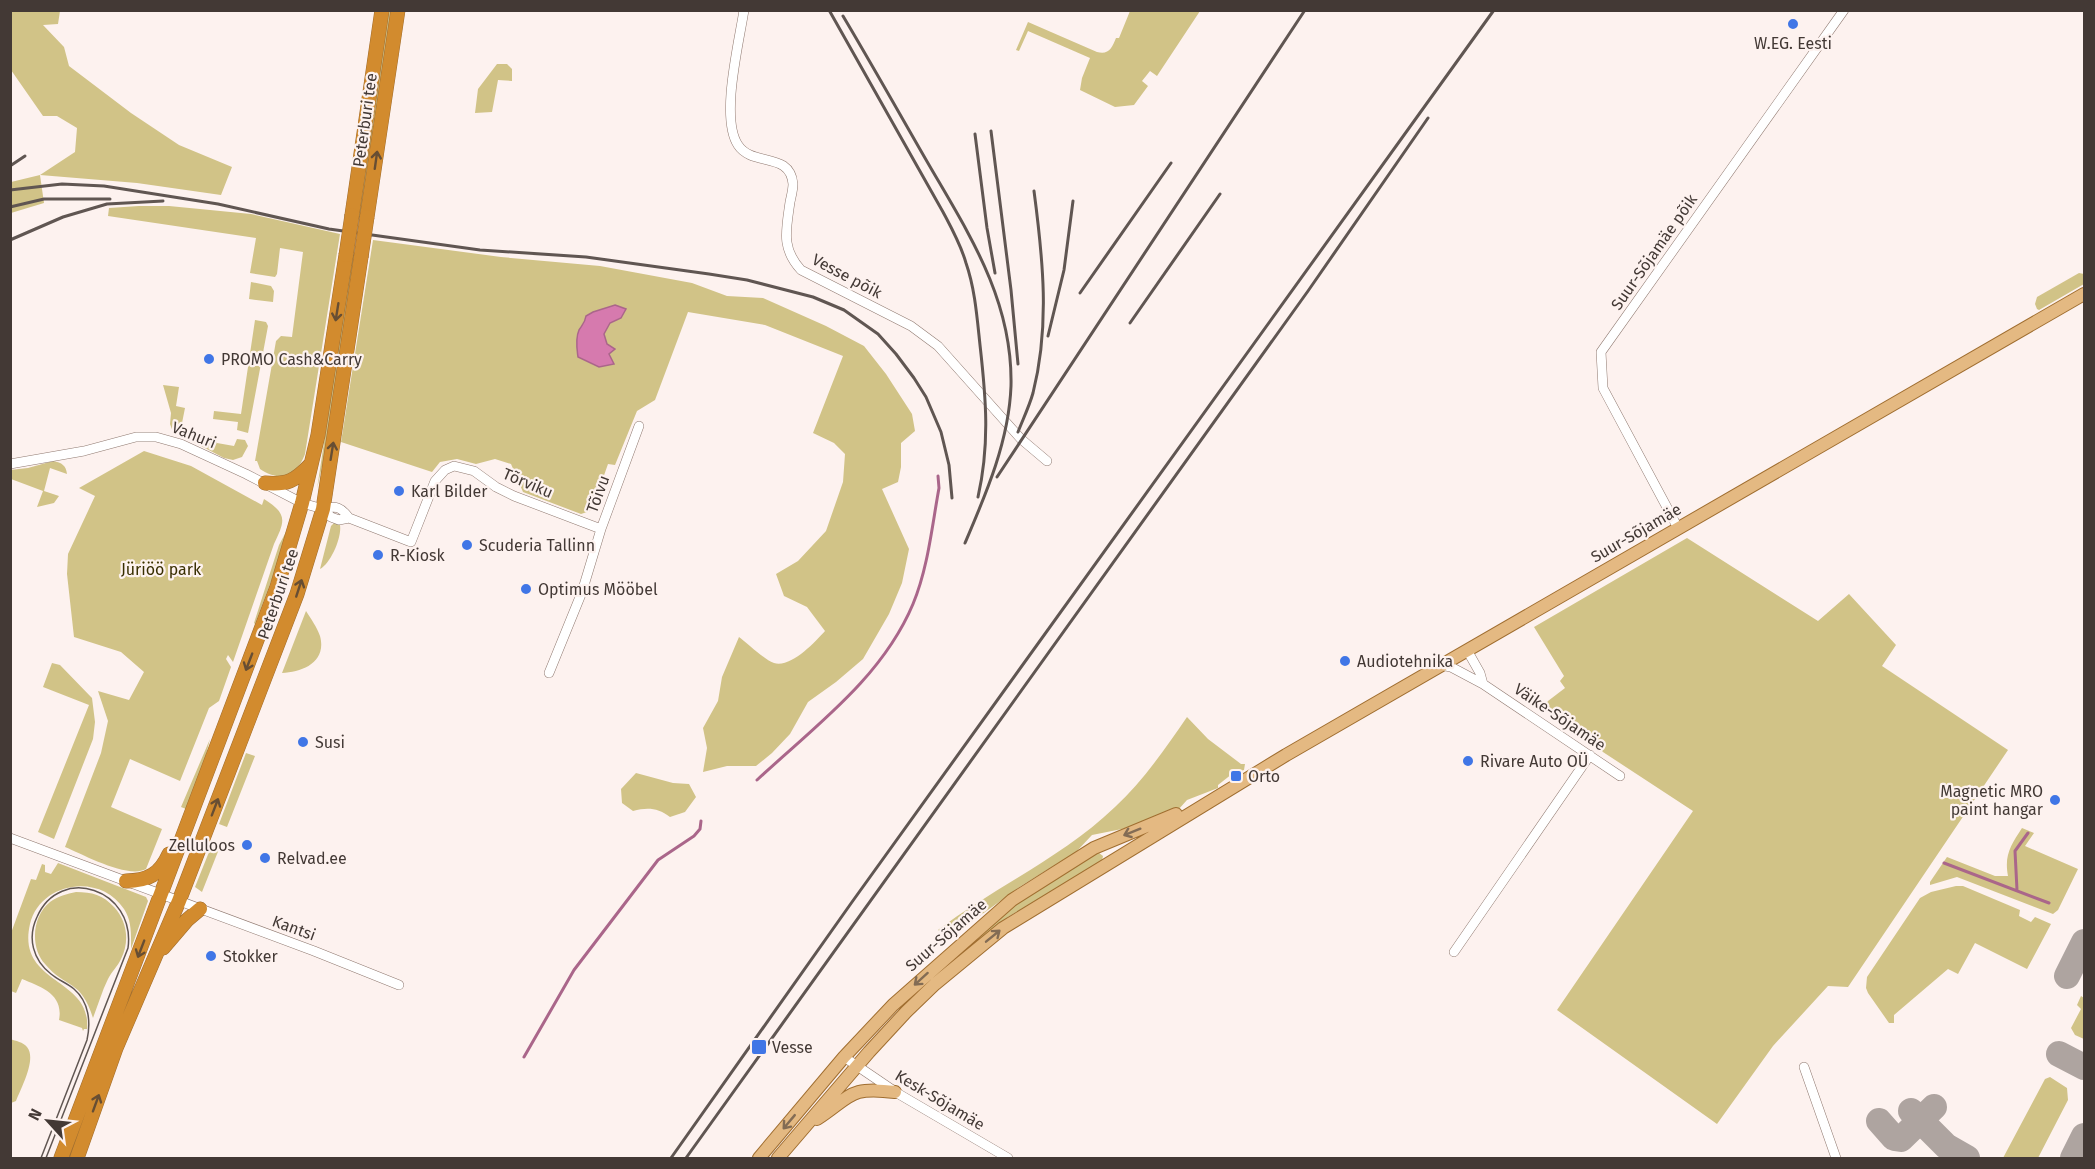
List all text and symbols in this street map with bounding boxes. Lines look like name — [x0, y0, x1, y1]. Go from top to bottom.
marker: W.EG. Eesti — [1786, 17, 1800, 31]
place label: W.EG. Eesti — [1754, 34, 1832, 53]
street label: Peterburi tee — [349, 72, 381, 168]
one-way arrow — [370, 150, 381, 170]
street label: Suur-Sõjamäe põik — [1607, 190, 1702, 314]
street label: Vesse põik — [809, 250, 886, 303]
one-way arrow — [332, 302, 343, 322]
place label: PROMO Cash&Carry — [221, 350, 362, 369]
marker: PROMO Cash&Carry — [202, 352, 216, 366]
street label: Vahuri — [169, 418, 219, 452]
one-way arrow — [326, 441, 337, 461]
street label: Tõrviku — [500, 464, 556, 502]
street label: Tõivu — [582, 473, 614, 515]
place label: Karl Bilder — [411, 482, 488, 501]
marker: Karl Bilder — [392, 484, 406, 498]
street label: Suur-Sõjamäe — [1587, 499, 1685, 567]
place label: Scuderia Tallinn — [479, 536, 595, 555]
marker: Scuderia Tallinn — [460, 538, 474, 552]
street label: Peterburi tee — [254, 546, 302, 642]
place label: R-Kiosk — [390, 546, 445, 565]
marker: R-Kiosk — [371, 548, 385, 562]
park label: Jüriöö park — [121, 560, 202, 579]
one-way arrow — [294, 579, 305, 598]
place label: Optimus Mööbel — [538, 580, 658, 599]
marker: Optimus Mööbel — [519, 582, 533, 596]
one-way arrow — [243, 652, 254, 671]
place label: Audiotehnika — [1357, 652, 1453, 671]
marker: Audiotehnika — [1338, 654, 1352, 668]
street label: Väike-Sõjamäe — [1511, 679, 1609, 755]
place label: Susi — [315, 733, 345, 752]
marker: Susi — [296, 735, 310, 749]
place label: Rivare Auto OÜ — [1480, 752, 1588, 771]
marker: Rivare Auto OÜ — [1461, 754, 1475, 768]
place label: Orto — [1248, 767, 1280, 786]
marker: Orto — [1229, 769, 1243, 783]
place label: Magnetic MRO paint hangar — [1940, 782, 2044, 819]
marker: Magnetic MRO paint hangar — [2048, 793, 2062, 807]
one-way arrow — [210, 799, 221, 817]
one-way arrow — [1123, 827, 1141, 838]
place label: Zelluloos — [169, 836, 235, 855]
marker: Zelluloos — [240, 838, 254, 852]
place label: Relvad.ee — [277, 849, 347, 868]
marker: Relvad.ee — [258, 851, 272, 865]
street label: Suur-Sõjamäe — [902, 895, 990, 975]
street label: Kantsi — [270, 911, 318, 945]
one-way arrow — [985, 929, 1001, 942]
one-way arrow — [134, 940, 145, 958]
place label: Stokker — [223, 947, 279, 966]
marker: Stokker — [204, 949, 218, 963]
one-way arrow — [914, 972, 929, 986]
marker: Vesse — [750, 1038, 768, 1056]
place label: Vesse — [772, 1038, 813, 1057]
street label: Kesk-Sõjamäe — [892, 1066, 988, 1134]
north arrow — [18, 1091, 78, 1151]
one-way arrow — [92, 1095, 103, 1113]
text: N — [24, 1105, 46, 1123]
one-way arrow — [783, 1114, 796, 1130]

